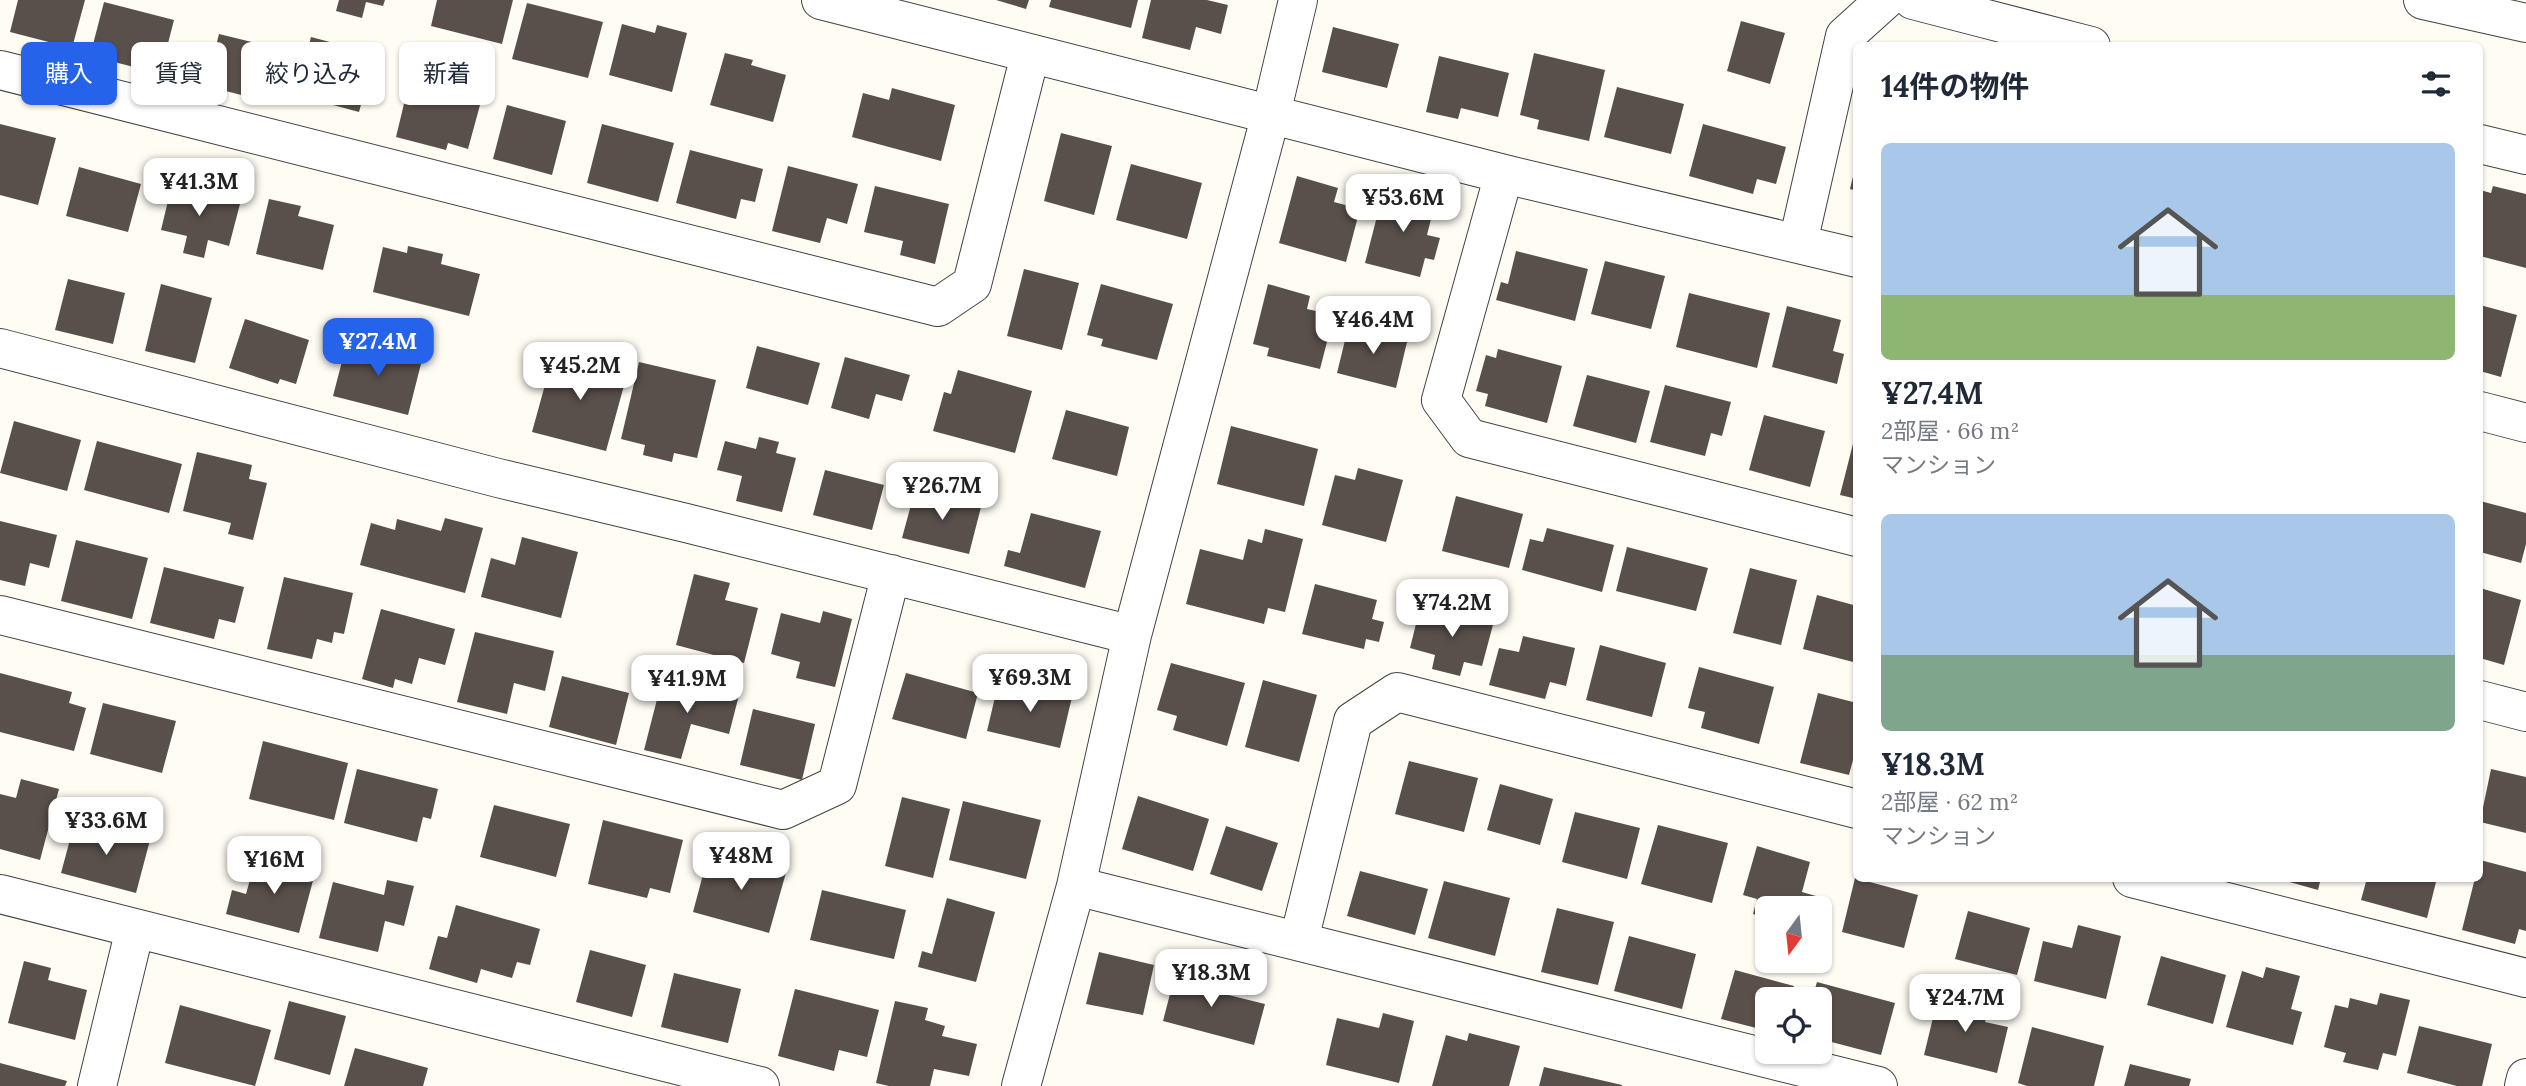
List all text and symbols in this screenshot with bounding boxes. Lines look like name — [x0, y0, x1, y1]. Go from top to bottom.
chip: 購入 — [21, 42, 117, 105]
chip: 賃貸 — [131, 42, 227, 105]
chip: 絞り込み — [241, 42, 385, 105]
chip: 新着 — [399, 42, 495, 105]
icon: filters — [2417, 65, 2455, 103]
text: 14件の物件 — [1881, 67, 2030, 105]
pin: ¥41.3M — [142, 158, 256, 218]
text: ¥41.3M — [159, 166, 239, 195]
pin: ¥53.6M — [1346, 174, 1460, 234]
text: ¥53.6M — [1362, 182, 1444, 211]
icon: home — [2105, 189, 2231, 315]
pin: ¥46.4M — [1316, 296, 1430, 356]
text: ¥46.4M — [1332, 304, 1414, 333]
pin: ¥27.4M — [321, 318, 435, 378]
text: ¥27.4M — [339, 326, 417, 355]
pin: ¥45.2M — [523, 342, 637, 402]
text: ¥45.2M — [539, 350, 621, 379]
text: ¥27.4M — [1881, 374, 1983, 412]
text: 2部屋 · 66 m² — [1881, 416, 2019, 445]
text: マンション — [1881, 450, 1996, 479]
pin: ¥26.7M — [885, 462, 999, 522]
text: ¥26.7M — [902, 470, 982, 499]
icon: home — [2105, 560, 2231, 686]
pin: ¥74.2M — [1395, 580, 1509, 639]
text: ¥74.2M — [1412, 587, 1492, 616]
pin: ¥69.3M — [973, 654, 1087, 714]
pin: ¥41.9M — [630, 656, 744, 715]
text: ¥69.3M — [988, 662, 1072, 691]
text: ¥41.9M — [647, 663, 727, 692]
text: ¥18.3M — [1881, 745, 1985, 783]
text: 2部屋 · 62 m² — [1881, 787, 2018, 816]
pin: ¥33.6M — [49, 798, 163, 857]
text: ¥33.6M — [64, 805, 148, 834]
text: マンション — [1881, 821, 1996, 850]
pin: ¥48M — [700, 832, 782, 892]
pin: ¥16M — [233, 836, 315, 896]
text: ¥48M — [709, 840, 773, 869]
text: ¥16M — [243, 844, 305, 873]
north arrow — [1755, 896, 1832, 973]
map controls — [1755, 896, 1832, 1064]
pin: ¥18.3M — [1154, 950, 1268, 1009]
text: ¥18.3M — [1171, 957, 1251, 986]
pin: ¥24.7M — [1908, 974, 2022, 1034]
text: ¥24.7M — [1925, 982, 2005, 1011]
button: locate — [1755, 987, 1832, 1064]

